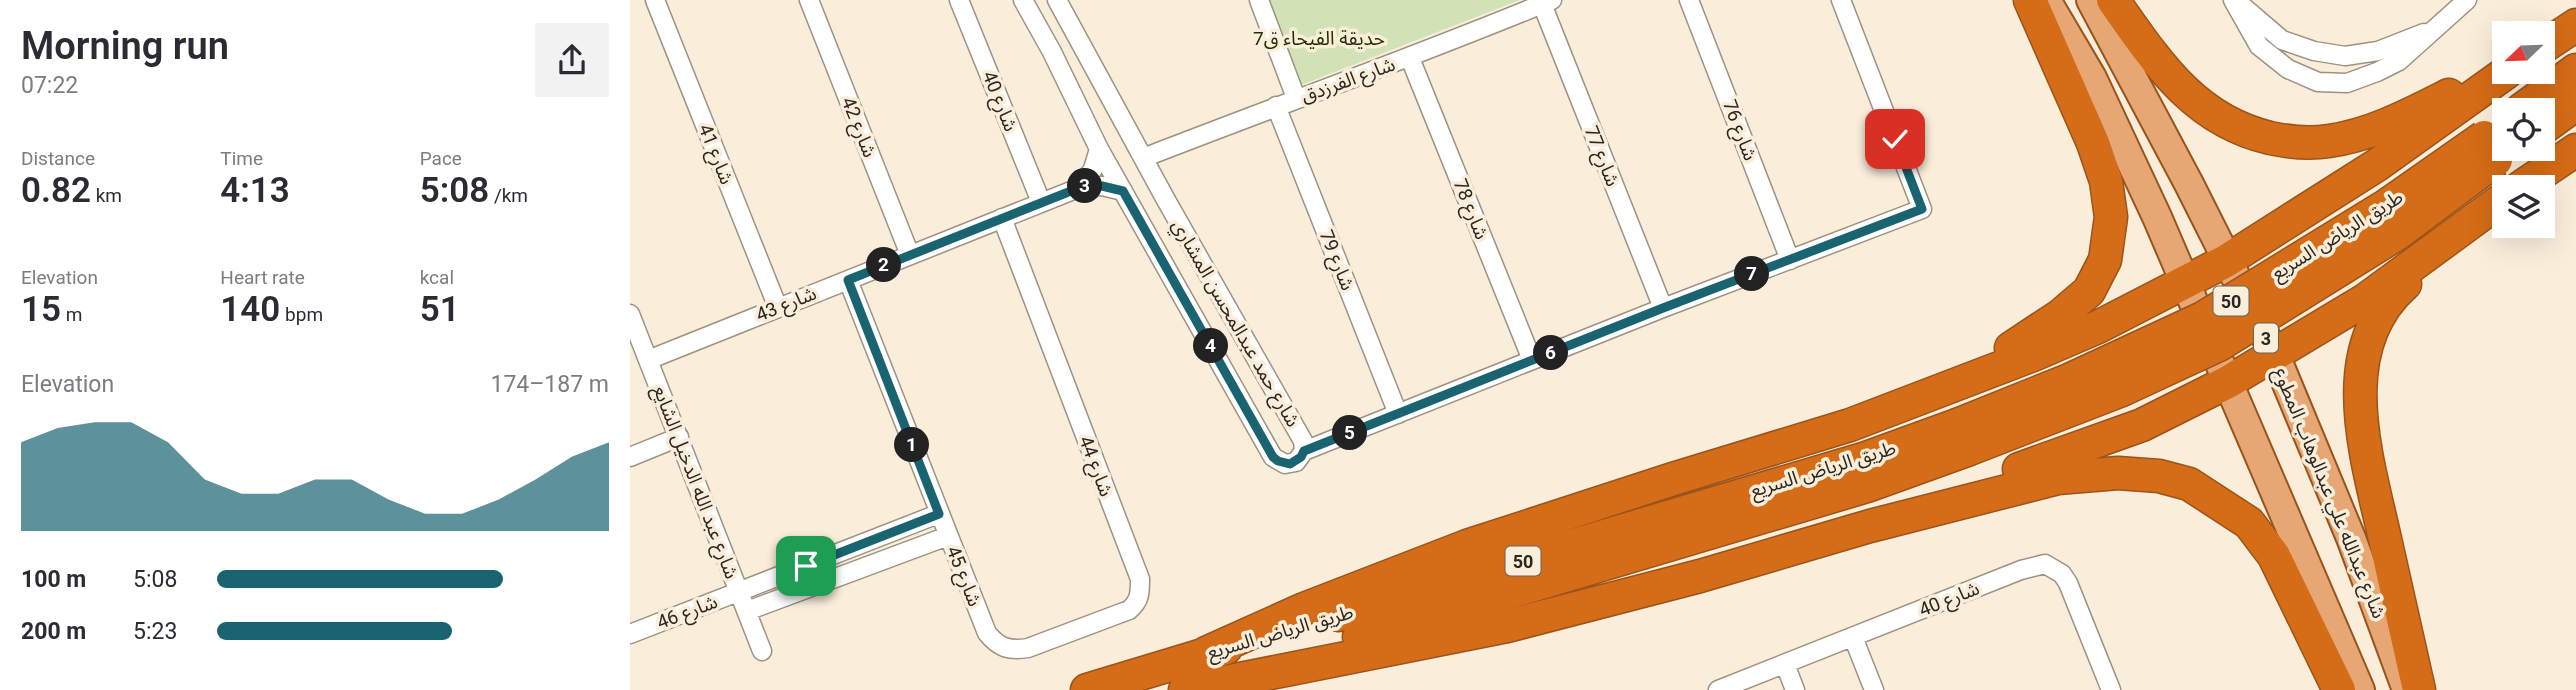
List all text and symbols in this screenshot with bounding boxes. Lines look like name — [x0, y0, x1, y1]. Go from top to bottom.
north arrow — [2492, 21, 2555, 84]
map controls — [2492, 21, 2555, 238]
button: share — [535, 23, 609, 97]
text: Morning run — [21, 24, 229, 68]
park label: حديقة الفيحاء ق7 — [1253, 27, 1385, 50]
street label: شارع الفرزدق — [1298, 52, 1399, 109]
street label: شارع 40 — [976, 67, 1022, 135]
text: 07:22 — [21, 72, 78, 99]
street label: شارع 42 — [835, 93, 881, 161]
street label: شارع 76 — [1716, 96, 1762, 164]
button: locate — [2492, 98, 2555, 161]
pin — [1865, 109, 1925, 169]
street label: شارع 41 — [692, 120, 738, 188]
icon: check — [1876, 120, 1914, 158]
street label: شارع 77 — [1578, 122, 1624, 190]
text: Distance — [21, 147, 95, 170]
text: Time — [220, 147, 263, 170]
text: Pace — [420, 147, 462, 170]
pin: 3 — [1068, 168, 1102, 204]
text: 0.82 — [21, 170, 91, 211]
text: 4:13 — [220, 170, 290, 211]
text: 5:08 — [420, 170, 489, 211]
text: 3 — [1079, 174, 1090, 197]
street label: شارع 78 — [1447, 175, 1493, 243]
button: layers — [2492, 175, 2555, 238]
text: km — [91, 184, 122, 207]
text: /km — [489, 184, 528, 207]
street label: طريق الرياض السريع — [2267, 185, 2409, 287]
street label: شارع حمد عبدالمحسن المشاري — [1164, 215, 1305, 433]
street label: شارع 79 — [1313, 226, 1359, 294]
pin: 2 — [866, 247, 902, 282]
text: 2 — [878, 253, 889, 276]
pin: 7 — [1734, 256, 1770, 292]
text: 7 — [1746, 262, 1757, 285]
text: Elevation — [21, 266, 98, 289]
text: Heart rate — [220, 266, 305, 289]
text: kcal — [420, 266, 454, 289]
street label: شارع 43 — [752, 282, 820, 328]
road number: 50 — [2214, 286, 2248, 316]
text: 15 — [21, 289, 61, 330]
text: 140 — [220, 289, 280, 330]
text: 51 — [420, 289, 460, 330]
text: m — [61, 303, 82, 326]
text: bpm — [280, 303, 323, 326]
road number: 3 — [2254, 324, 2278, 352]
pin: 4 — [1194, 328, 1228, 364]
text: 4 — [1205, 334, 1216, 357]
pin: 6 — [1534, 336, 1569, 370]
text: 6 — [1545, 341, 1556, 364]
street label: شارع عبدالله علي عبدالوهاب المطوع — [2266, 364, 2391, 623]
text: Elevation — [21, 371, 114, 398]
text: 174–187 m — [490, 371, 609, 398]
street label: شارع عبد الله الدخيل الشايع — [646, 382, 743, 583]
pin: 5 — [1332, 416, 1368, 450]
text: 5 — [1344, 421, 1355, 444]
pin: 1 — [894, 428, 930, 462]
street label: شارع 44 — [1072, 432, 1118, 500]
text: 1 — [906, 433, 917, 456]
street label: طريق الرياض السريع — [1747, 436, 1900, 505]
pin — [776, 536, 836, 596]
street label: شارع 45 — [940, 542, 986, 610]
road number: 50 — [1506, 546, 1540, 576]
icon: arrive — [787, 547, 825, 585]
text: 100 m — [21, 566, 86, 593]
text: 5:08 — [133, 566, 177, 593]
street label: شارع 40 — [1915, 577, 1983, 623]
street label: شارع 46 — [653, 590, 721, 636]
street label: طريق الرياض السريع — [1204, 600, 1357, 667]
text: 200 m — [21, 618, 86, 645]
text: 5:23 — [133, 618, 177, 645]

